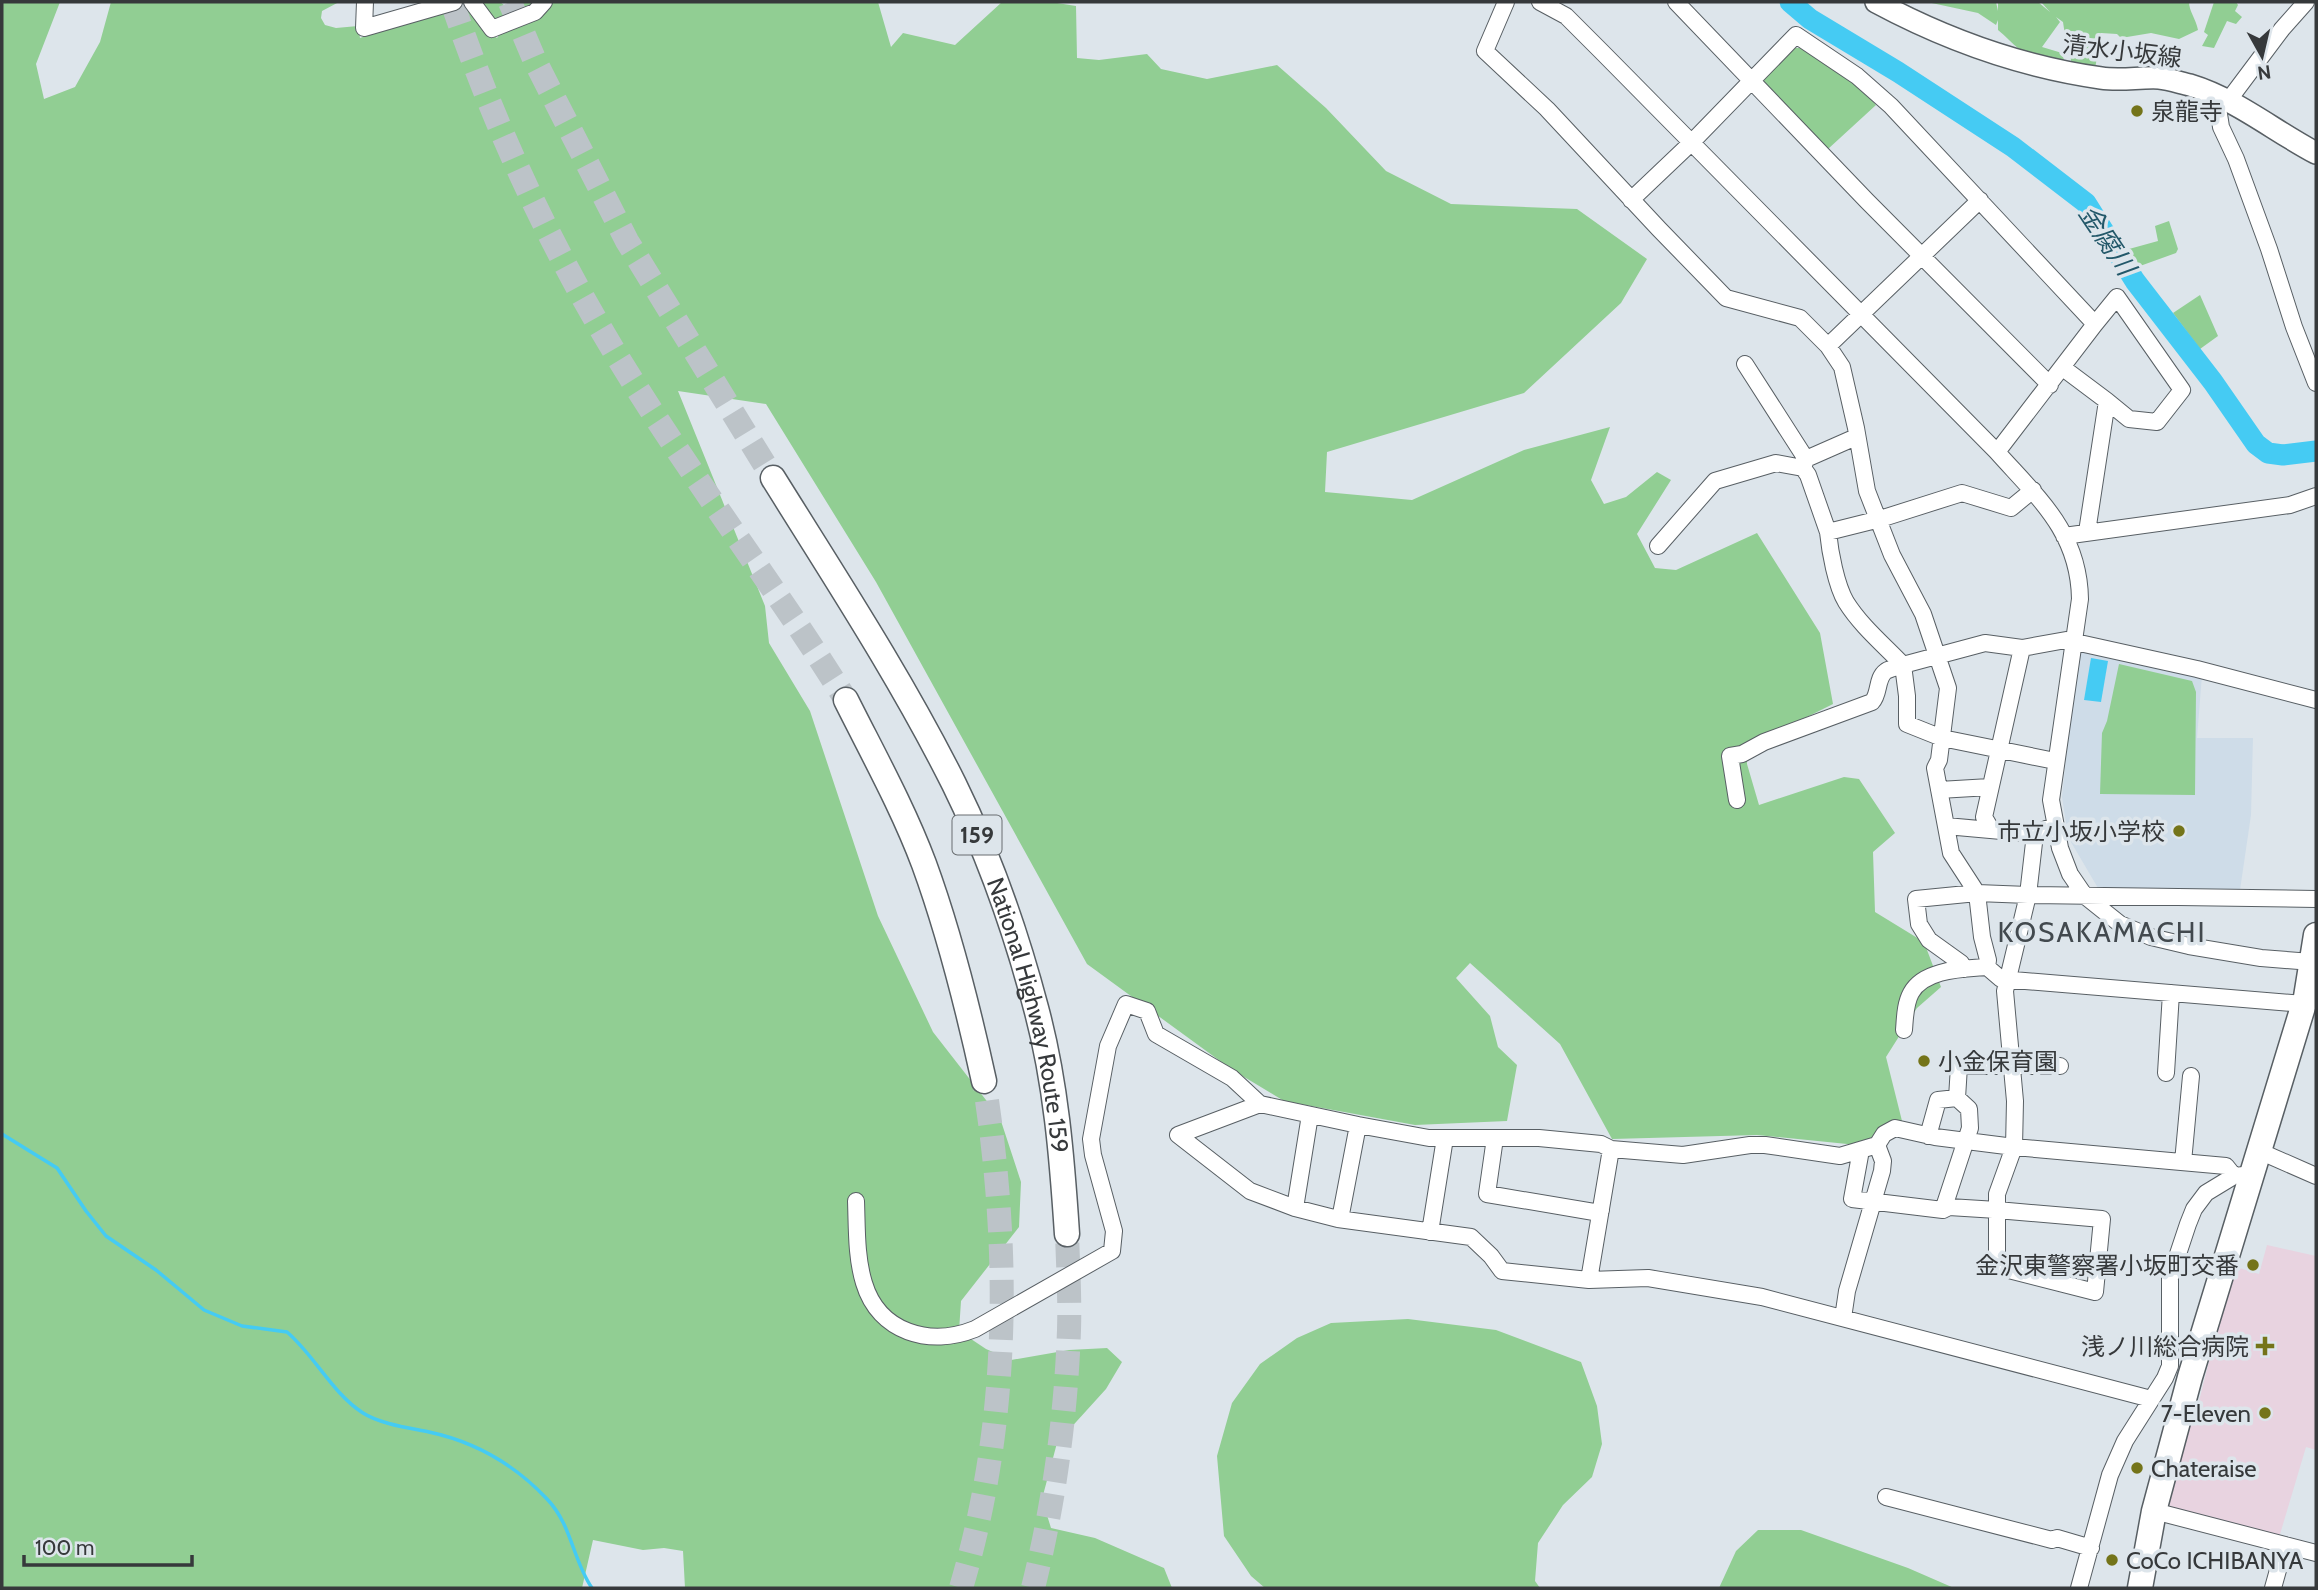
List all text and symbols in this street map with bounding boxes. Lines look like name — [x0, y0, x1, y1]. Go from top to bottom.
north arrow — [2227, 21, 2297, 91]
street label: 清水小坂線 — [2061, 29, 2183, 73]
text: N — [2256, 60, 2273, 85]
place label: 泉龍寺 — [2151, 97, 2223, 126]
marker: 泉龍寺 — [2129, 103, 2145, 119]
water label: 金腐川 — [2072, 199, 2144, 284]
road number: 159 — [953, 816, 1002, 855]
place label: 市立小坂小学校 — [1997, 817, 2165, 846]
marker: 市立小坂小学校 — [2171, 823, 2187, 839]
street label: National Highway Route 159 — [981, 873, 1075, 1154]
district label: KOSAKAMACHI — [1997, 915, 2207, 949]
place label: 小金保育園 — [1938, 1047, 2058, 1076]
marker: 小金保育園 — [1916, 1053, 1932, 1069]
place label: 金沢東警察署小坂町交番 — [1975, 1251, 2239, 1280]
marker: 金沢東警察署小坂町交番 — [2245, 1257, 2261, 1273]
place label: 浅ノ川総合病院 — [2081, 1332, 2249, 1361]
marker: 浅ノ川総合病院 — [2255, 1336, 2275, 1356]
place label: 7-Eleven — [2161, 1399, 2251, 1428]
marker: 7-Eleven — [2257, 1405, 2273, 1421]
place label: Chateraise — [2151, 1454, 2257, 1483]
marker: Chateraise — [2129, 1460, 2145, 1476]
scale bar — [24, 1524, 192, 1568]
text: 100 m — [35, 1535, 94, 1560]
place label: CoCo ICHIBANYA — [2126, 1546, 2304, 1575]
marker: CoCo ICHIBANYA — [2104, 1552, 2120, 1568]

